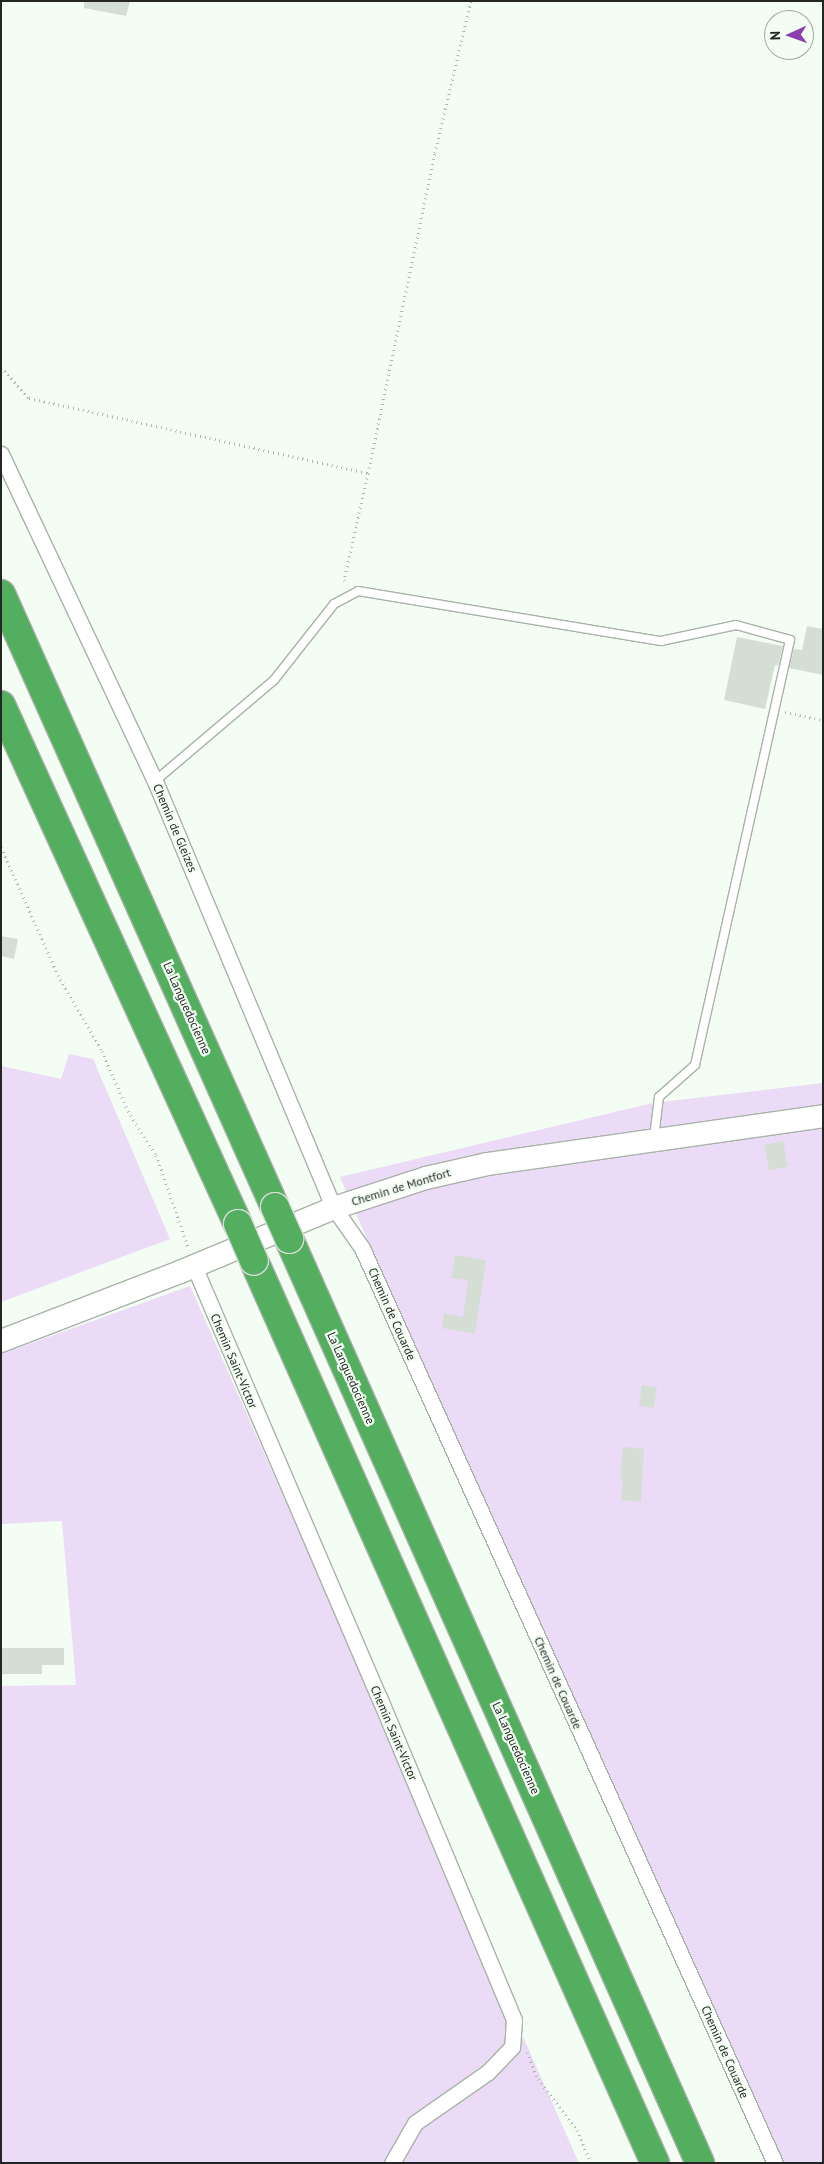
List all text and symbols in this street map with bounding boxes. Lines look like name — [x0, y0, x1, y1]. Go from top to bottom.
north arrow — [764, 10, 814, 60]
text: N — [766, 31, 784, 40]
street label: Chemin de Gleizes — [150, 782, 200, 874]
street label: La Languedocienne — [160, 960, 214, 1056]
street label: Chemin de Montfort — [350, 1165, 452, 1209]
street label: Chemin de Couarde — [365, 1265, 419, 1363]
street label: Chemin Saint-Victor — [207, 1311, 261, 1411]
street label: La Languedocienne — [324, 1330, 378, 1426]
street label: Chemin de Couarde — [531, 1634, 585, 1732]
street label: Chemin Saint-Victor — [367, 1683, 421, 1783]
street label: La Languedocienne — [489, 1700, 543, 1796]
street label: Chemin de Couarde — [698, 2003, 752, 2101]

